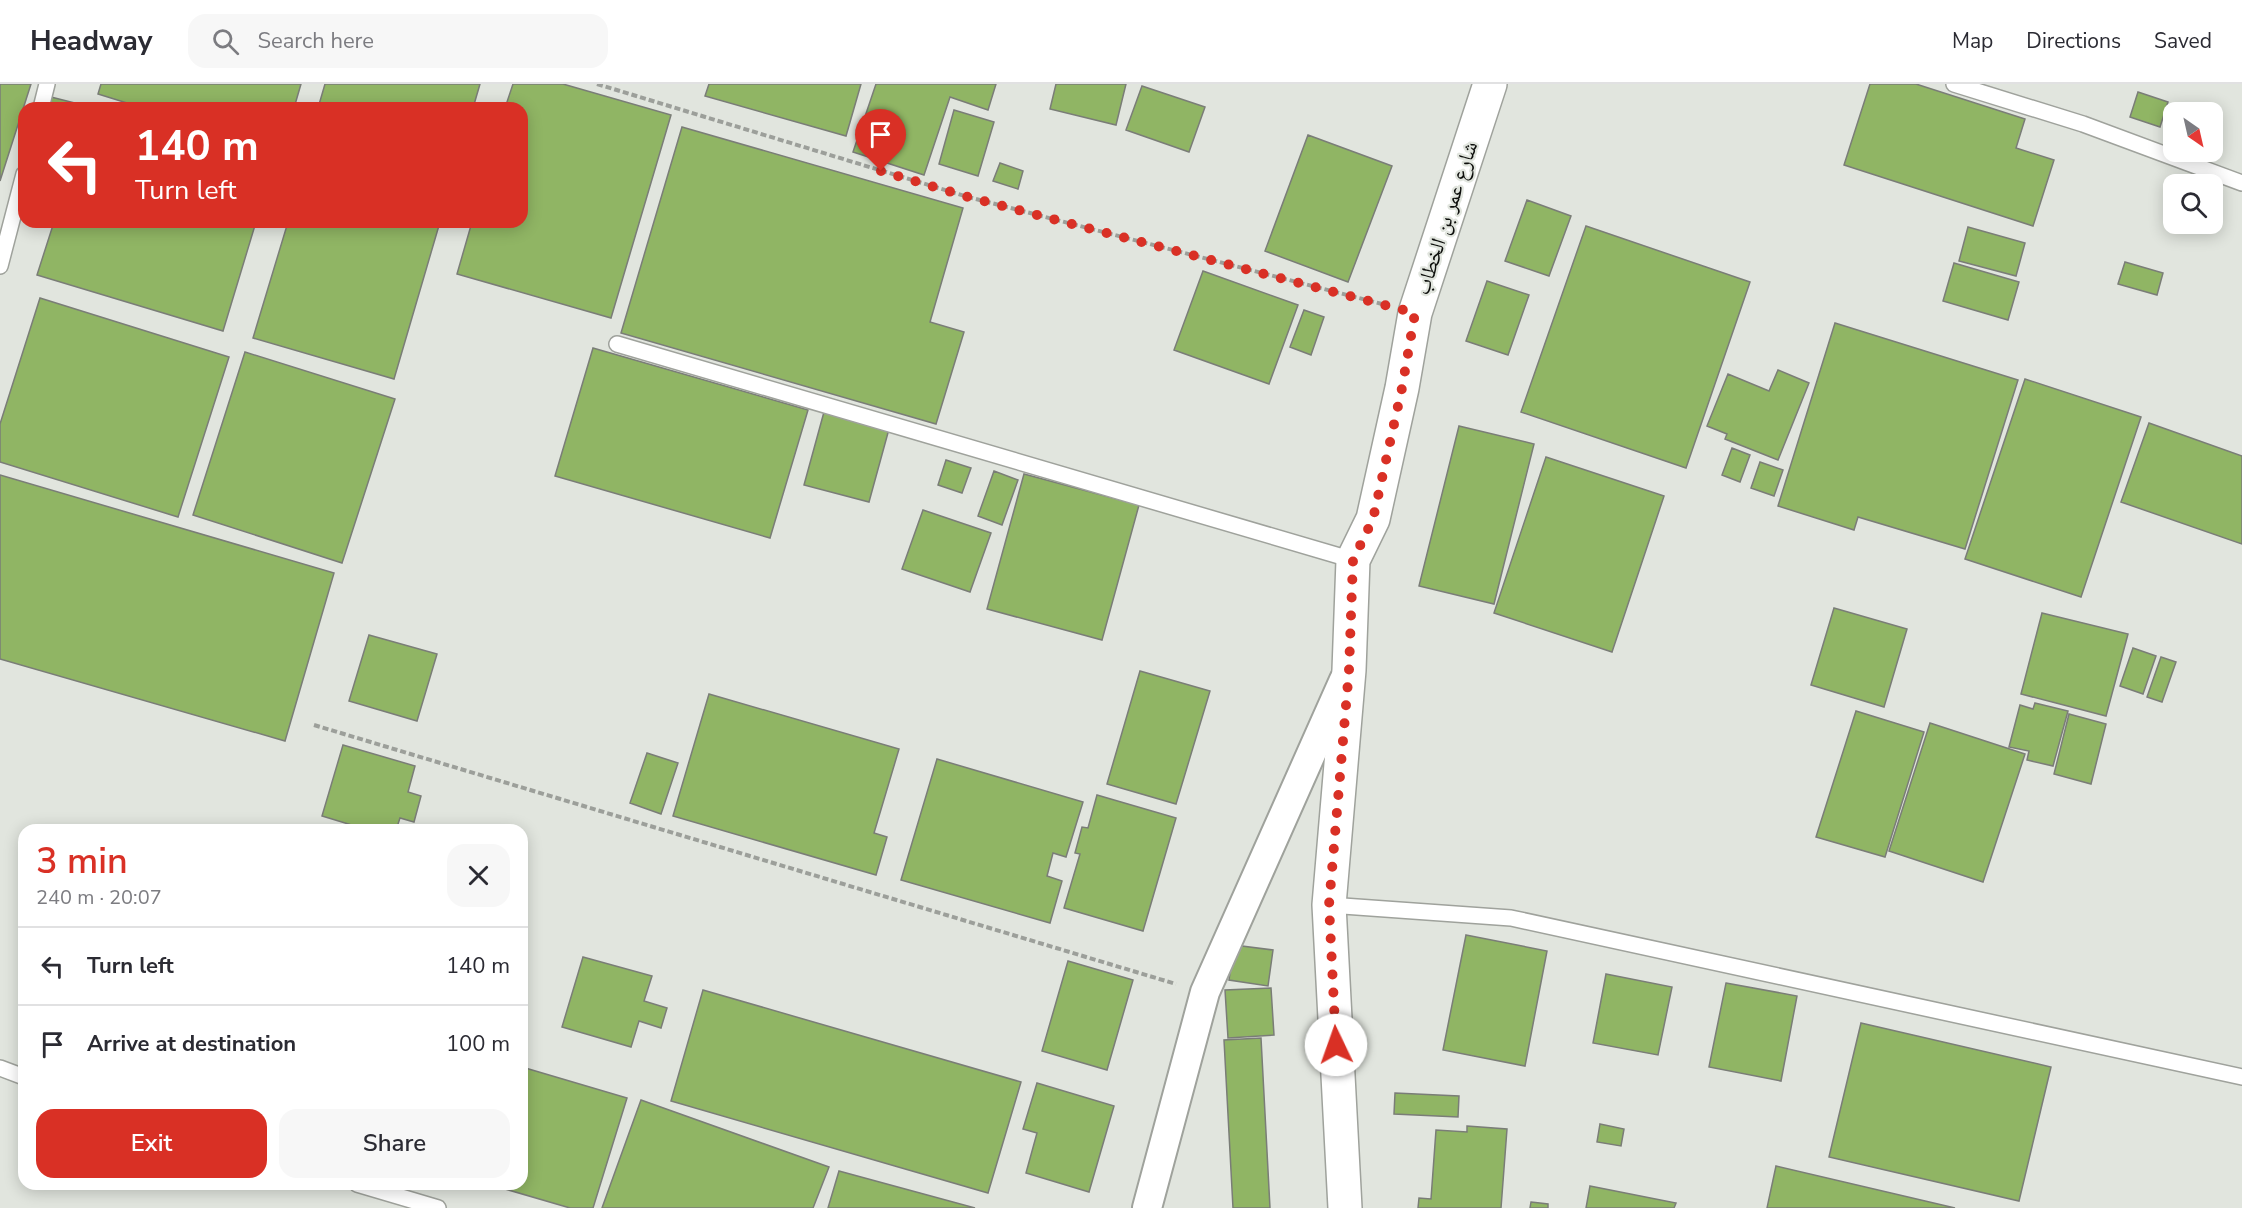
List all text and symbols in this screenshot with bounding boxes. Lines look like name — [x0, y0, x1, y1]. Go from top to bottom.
search box — [188, 14, 608, 68]
text: Headway — [30, 22, 152, 60]
icon: search — [209, 25, 242, 58]
text: Search here — [257, 26, 374, 56]
text: Map — [1952, 27, 1993, 55]
text: Directions — [2026, 27, 2121, 55]
text: Saved — [2154, 27, 2212, 55]
north arrow — [2163, 102, 2223, 162]
map controls — [2163, 102, 2223, 234]
pin — [855, 109, 906, 171]
text: 140 m — [135, 118, 259, 175]
icon: arrive — [864, 118, 897, 151]
icon: left — [36, 126, 114, 204]
street label: شارع عمر بن الخطاب — [1408, 138, 1484, 298]
text: Turn left — [135, 172, 236, 209]
button: search — [2163, 174, 2223, 234]
text: 3 min — [36, 837, 128, 886]
button: close — [447, 844, 510, 907]
text: 240 m · 20:07 — [36, 884, 162, 911]
icon: left — [36, 950, 69, 983]
text: Turn left — [87, 951, 174, 981]
text: 140 m — [446, 951, 510, 981]
position arrow — [1304, 1013, 1368, 1077]
icon: arrive — [36, 1028, 69, 1061]
text: Arrive at destination — [87, 1029, 296, 1059]
text: 100 m — [446, 1029, 510, 1059]
button: Exit — [36, 1109, 267, 1178]
button: Share — [279, 1109, 510, 1178]

